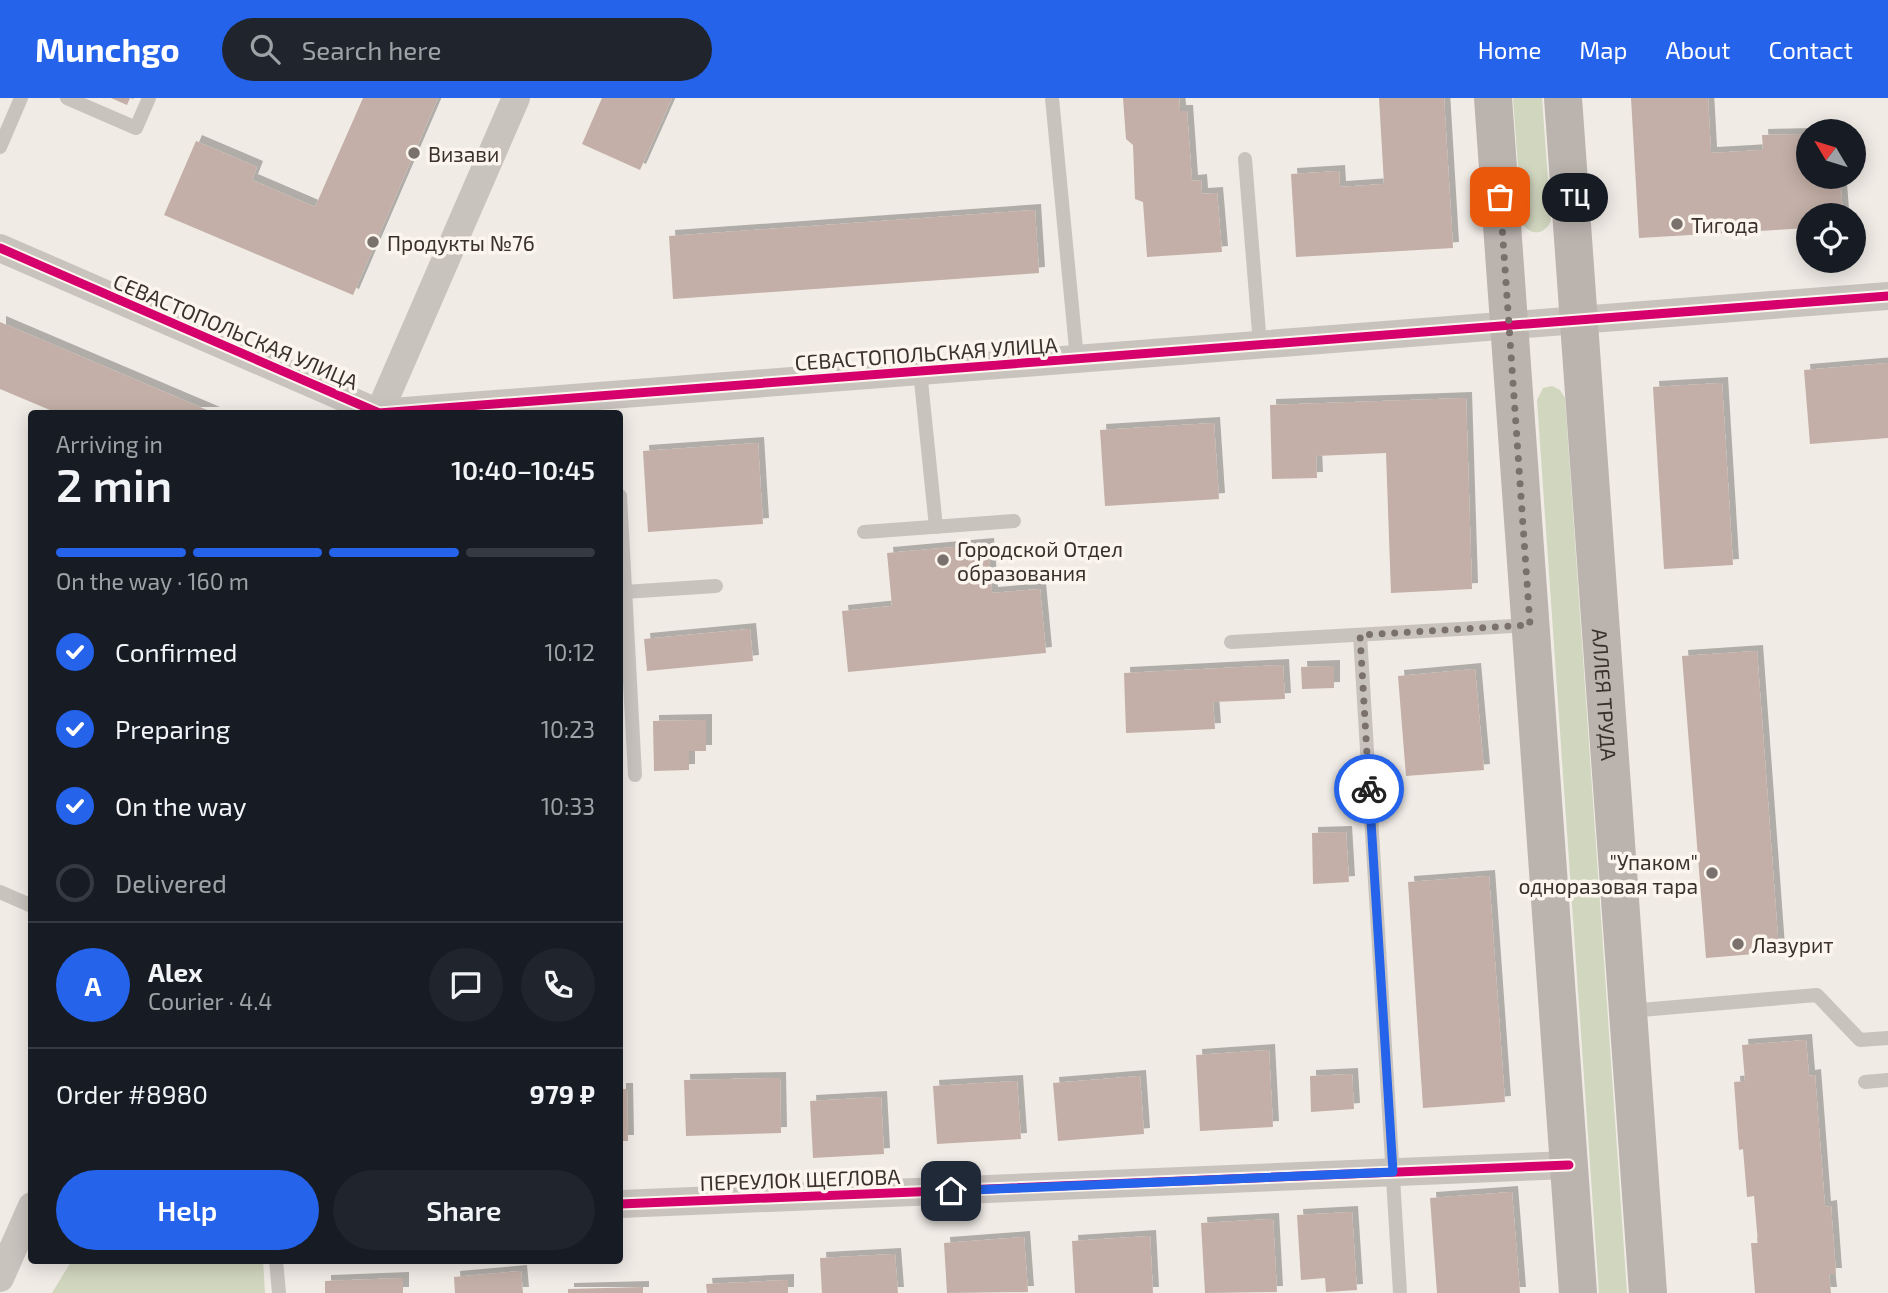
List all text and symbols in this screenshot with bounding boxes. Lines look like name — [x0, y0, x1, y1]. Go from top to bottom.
search box — [222, 18, 712, 81]
text: Munchgo — [35, 29, 180, 69]
icon: search — [246, 30, 284, 68]
text: Search here — [302, 34, 441, 65]
text: Home — [1478, 35, 1541, 64]
text: Map — [1579, 35, 1627, 64]
text: About — [1665, 35, 1731, 64]
text: Contact — [1769, 35, 1853, 64]
north arrow — [1796, 119, 1866, 189]
map controls — [1796, 119, 1866, 273]
place label: Визави — [428, 141, 499, 166]
marker: Визави — [406, 145, 422, 161]
pin — [1470, 167, 1530, 227]
callout: ТЦ — [1542, 172, 1608, 222]
icon: bag — [1481, 178, 1519, 216]
text: ТЦ — [1560, 183, 1590, 211]
button: locate — [1796, 203, 1866, 273]
place label: Тигода — [1691, 212, 1759, 237]
marker: Тигода — [1669, 216, 1685, 232]
place label: Продукты №76 — [387, 230, 535, 256]
marker: Продукты №76 — [365, 234, 381, 250]
street label: СЕВАСТОПОЛЬСКАЯ УЛИЦА — [110, 268, 362, 394]
street label: СЕВАСТОПОЛЬСКАЯ УЛИЦА — [794, 331, 1058, 375]
text: Arriving in — [56, 430, 163, 458]
text: 10:40–10:45 — [451, 454, 595, 485]
text: 2 min — [56, 456, 172, 511]
place label: Городской Отдел образования — [957, 536, 1123, 585]
marker: Городской Отдел образования — [935, 552, 951, 568]
text: On the way · 160 m — [56, 567, 249, 595]
street label: АЛЛЕЯ ТРУДА — [1588, 627, 1623, 762]
icon: check — [56, 633, 94, 671]
text: Confirmed — [115, 636, 238, 667]
text: 10:12 — [544, 638, 595, 666]
icon: check — [56, 710, 94, 748]
text: Preparing — [115, 713, 230, 744]
text: 10:23 — [541, 715, 595, 743]
courier — [1334, 754, 1404, 824]
icon: bike — [1350, 770, 1388, 808]
icon: check — [56, 787, 94, 825]
text: On the way — [115, 790, 246, 821]
text: 10:33 — [541, 792, 595, 820]
place label: "Упаком" одноразовая тара — [1518, 849, 1698, 898]
marker: "Упаком" одноразовая тара — [1704, 865, 1720, 881]
text: Delivered — [115, 867, 227, 898]
place label: Лазурит — [1752, 932, 1834, 958]
marker: Лазурит — [1730, 936, 1746, 952]
button: chat — [429, 948, 503, 1022]
button: phone — [521, 948, 595, 1022]
text: Alex — [148, 956, 203, 987]
text: A — [85, 970, 101, 1001]
text: Courier · 4.4 — [148, 987, 272, 1015]
text: Order #8980 — [56, 1078, 208, 1109]
text: 979 ₽ — [530, 1078, 595, 1109]
pin — [921, 1161, 981, 1221]
street label: ПЕРЕУЛОК ЩЕГЛОВА — [699, 1163, 901, 1195]
button: Help — [56, 1170, 319, 1250]
button: Share — [333, 1170, 595, 1250]
icon: home — [932, 1172, 970, 1210]

